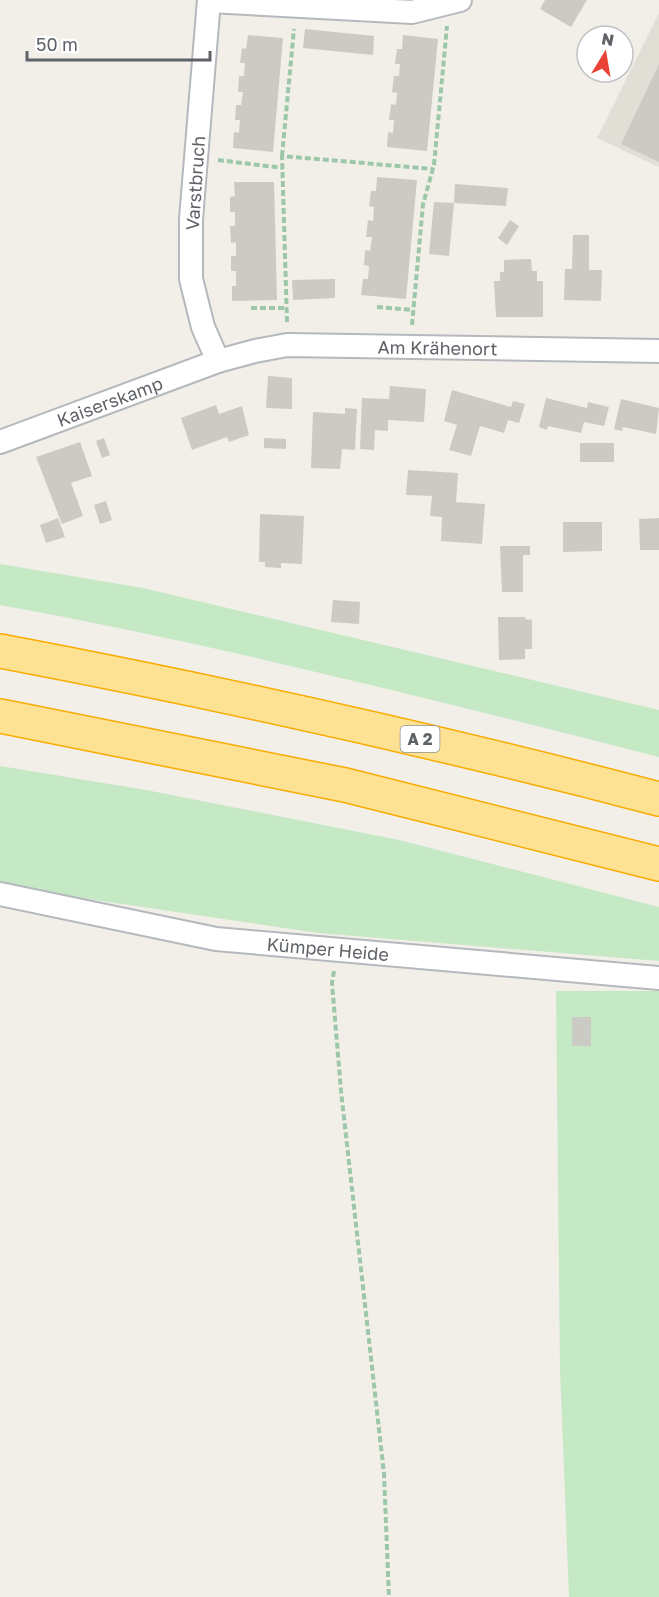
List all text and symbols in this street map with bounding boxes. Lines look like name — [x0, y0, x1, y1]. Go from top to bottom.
scale bar — [27, 24, 210, 62]
north arrow — [575, 24, 635, 84]
text: N — [600, 28, 616, 50]
text: 50 m — [36, 33, 78, 55]
street label: Varstbruch — [181, 135, 209, 231]
street label: Am Krähenort — [377, 335, 498, 359]
street label: Kaiserskamp — [54, 372, 166, 431]
road number: A 2 — [400, 726, 440, 752]
street label: Kümper Heide — [266, 933, 390, 965]

